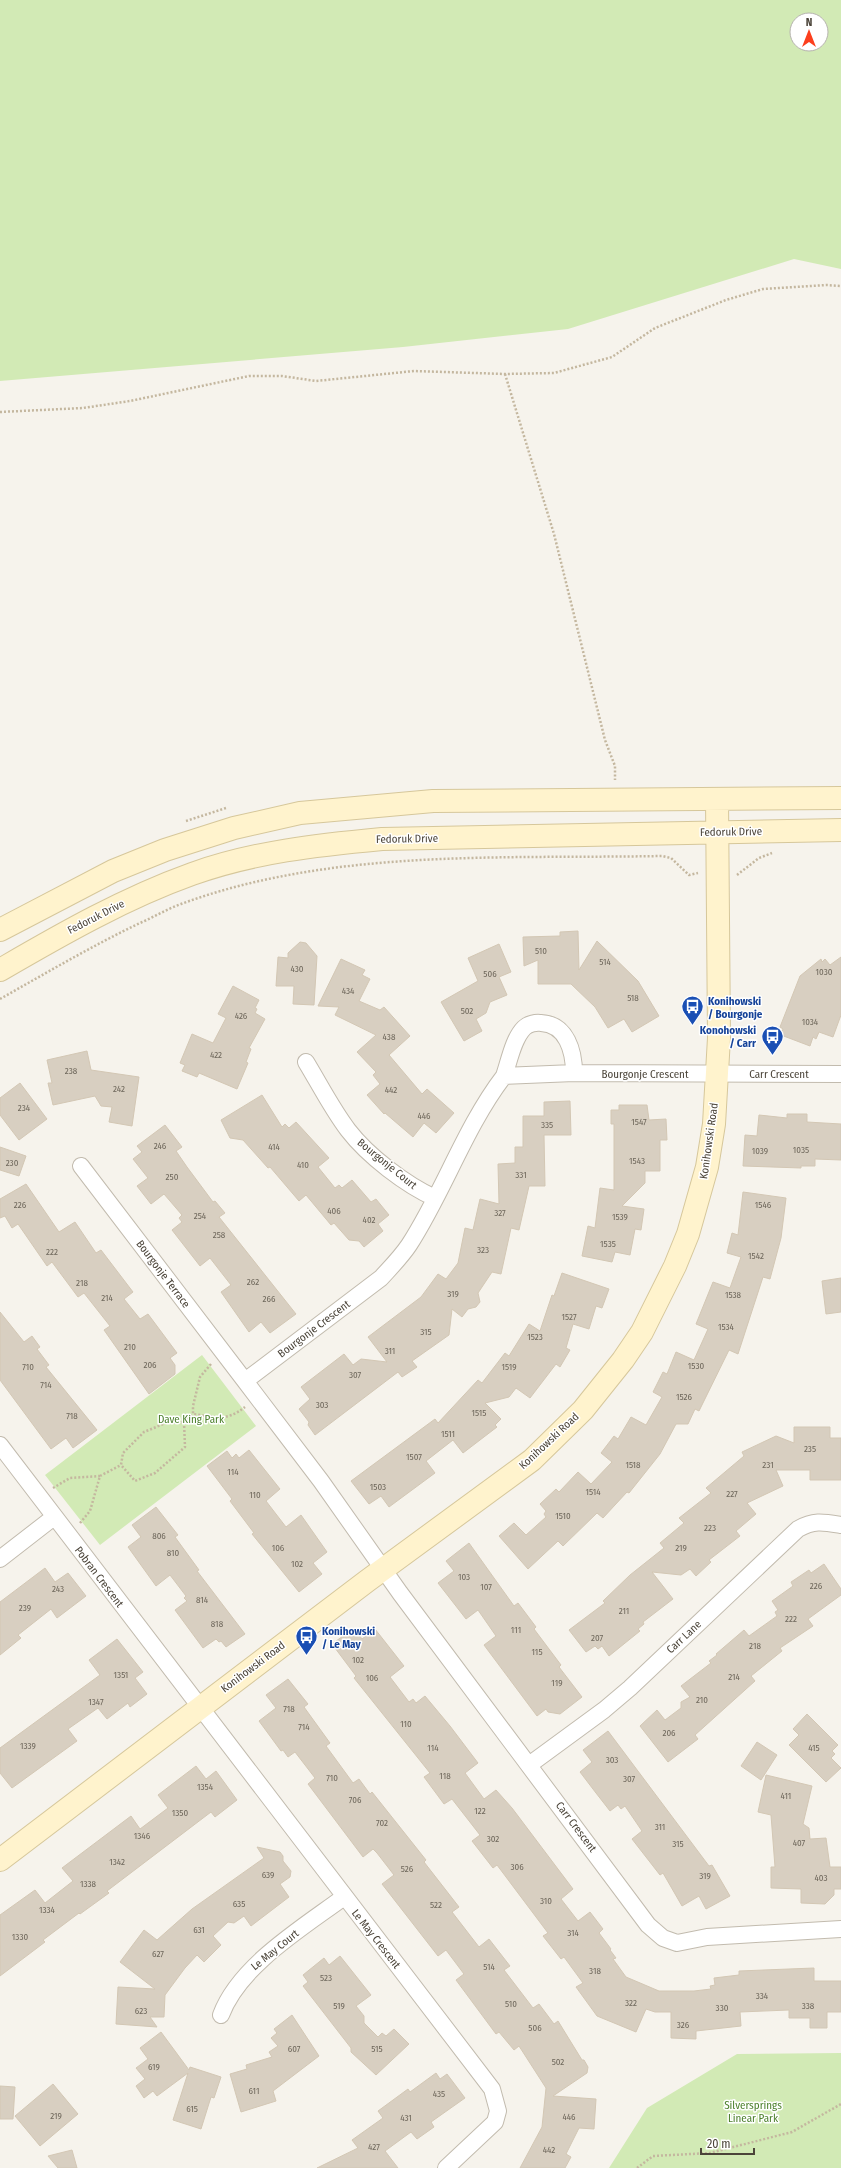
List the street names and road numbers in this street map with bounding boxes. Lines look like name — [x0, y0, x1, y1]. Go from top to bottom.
street label: Fedoruk Drive — [700, 825, 762, 839]
street label: Fedoruk Drive — [376, 832, 438, 846]
street label: Fedoruk Drive — [65, 897, 127, 937]
street label: Bourgonje Crescent — [601, 1068, 689, 1081]
street label: Carr Crescent — [749, 1068, 809, 1081]
street label: Konihowski Road — [697, 1102, 721, 1180]
street label: Bourgonje Court — [355, 1136, 420, 1192]
street label: Bourgonje Terrace — [133, 1238, 193, 1310]
street label: Bourgonje Crescent — [275, 1297, 353, 1360]
street label: Konihowski Road — [516, 1410, 582, 1472]
street label: Pobran Crescent — [72, 1544, 126, 1610]
street label: Carr Lane — [664, 1618, 704, 1656]
street label: Konihowski Road — [218, 1639, 288, 1695]
street label: Carr Crescent — [553, 1799, 599, 1855]
street label: Le May Crescent — [349, 1907, 403, 1972]
street label: Le May Court — [249, 1927, 302, 1973]

